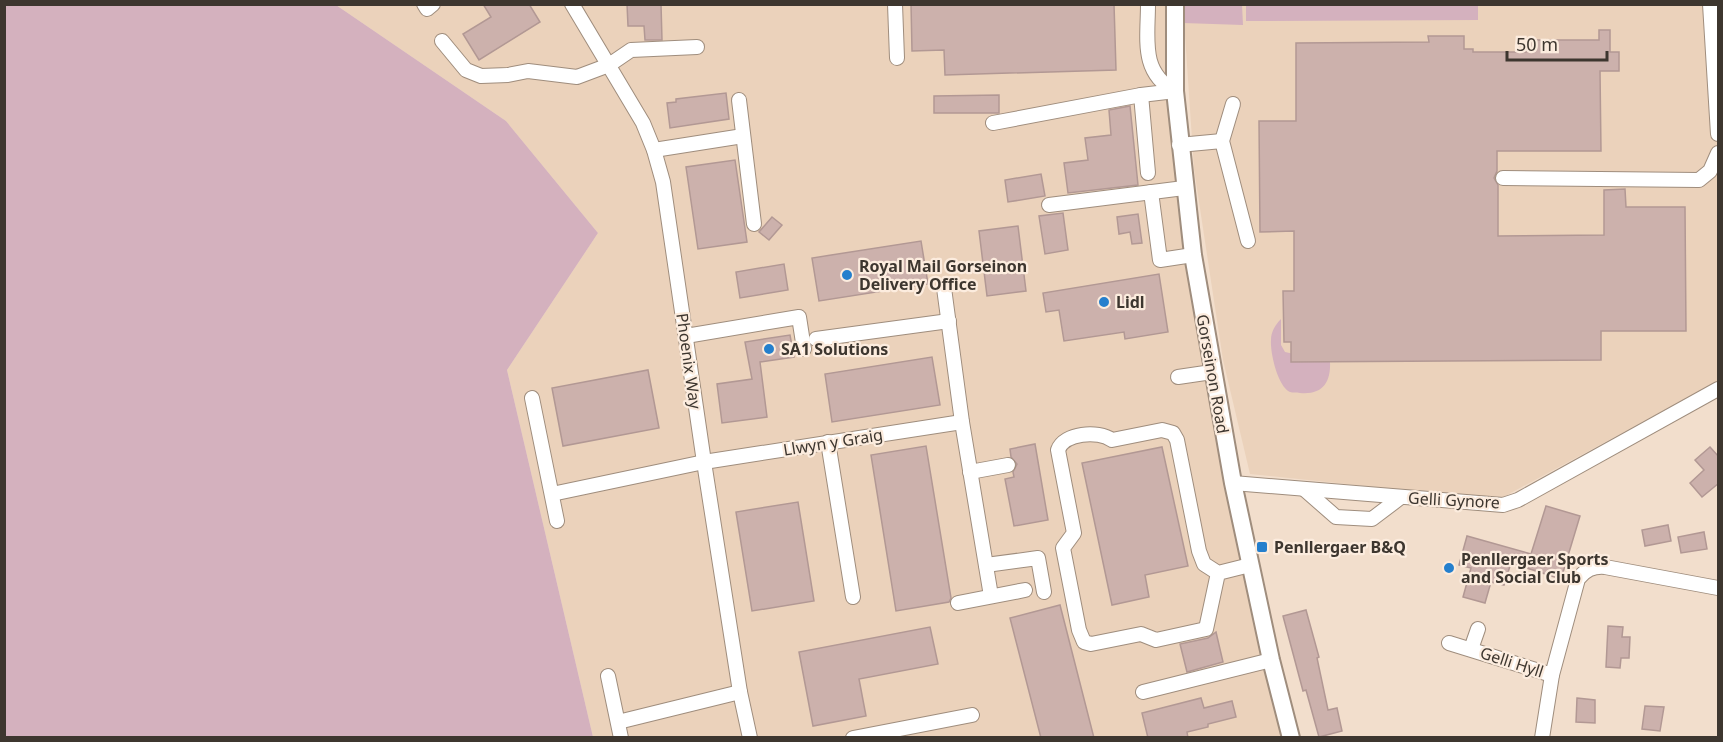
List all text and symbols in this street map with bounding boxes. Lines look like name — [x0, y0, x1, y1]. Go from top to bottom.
scale bar — [1507, 24, 1608, 62]
text: 50 m — [1516, 32, 1558, 56]
place label: Royal Mail Gorseinon Delivery Office — [859, 255, 1027, 295]
marker: Royal Mail Gorseinon Delivery Office — [840, 268, 854, 282]
place label: Lidl — [1116, 291, 1145, 313]
marker: Lidl — [1097, 295, 1111, 309]
street label: Phoenix Way — [671, 312, 707, 411]
street label: Gorseinon Road — [1192, 313, 1234, 435]
place label: SA1 Solutions — [781, 338, 888, 360]
marker: SA1 Solutions — [762, 342, 776, 356]
street label: Llwyn y Graig — [782, 423, 884, 461]
street label: Gelli Gynore — [1408, 487, 1500, 513]
place label: Penllergaer B&Q — [1274, 536, 1406, 558]
marker: Penllergaer B&Q — [1255, 540, 1269, 554]
place label: Penllergaer Sports and Social Club — [1461, 548, 1609, 588]
marker: Penllergaer Sports and Social Club — [1442, 561, 1456, 575]
street label: Gelli Hyll — [1477, 641, 1547, 683]

